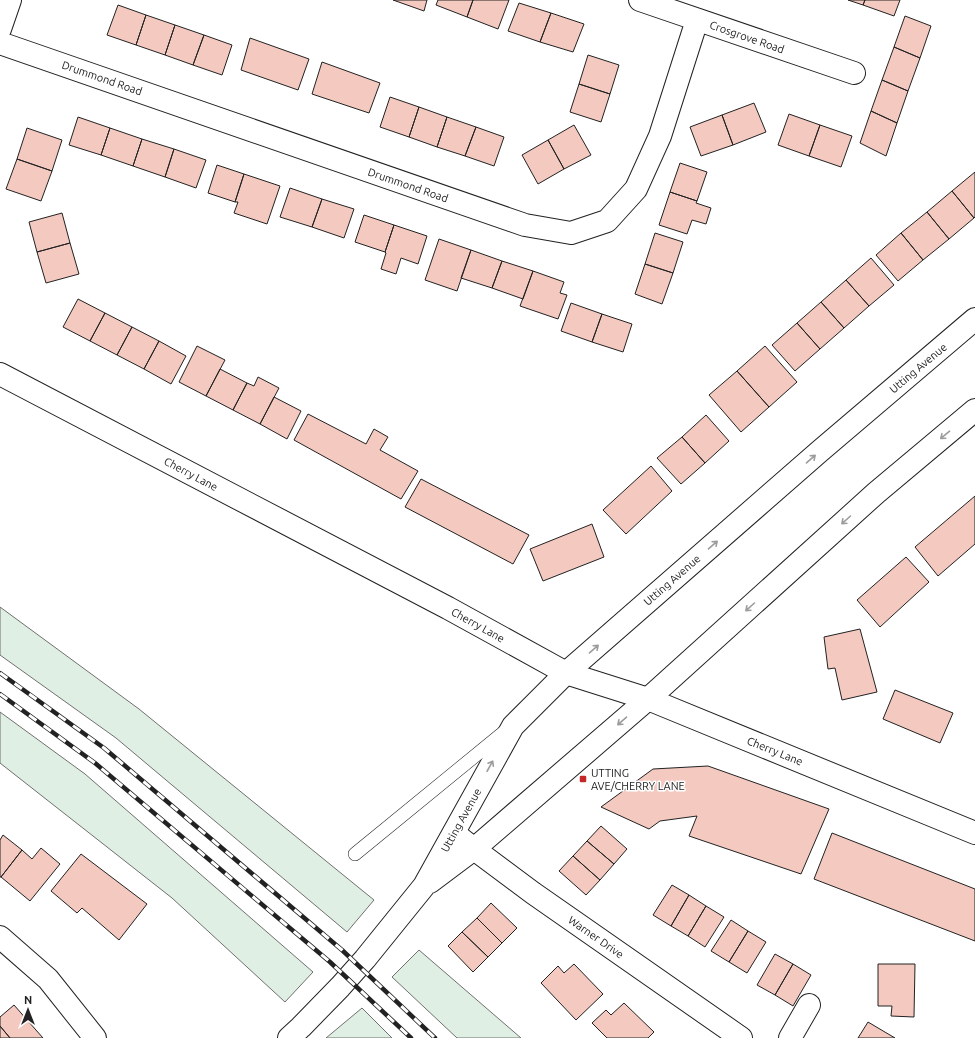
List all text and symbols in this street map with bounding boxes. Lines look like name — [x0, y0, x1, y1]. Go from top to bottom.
street label: Crosgrove Road — [708, 19, 786, 55]
street label: Drummond Road — [60, 59, 144, 97]
street label: Drummond Road — [366, 166, 450, 204]
street label: Utting Avenue — [887, 341, 949, 395]
one-way arrow — [940, 431, 950, 440]
street label: Cherry Lane — [162, 455, 220, 493]
one-way arrow — [805, 455, 816, 464]
one-way arrow — [841, 515, 852, 524]
one-way arrow — [708, 540, 718, 549]
street label: Utting Avenue — [641, 552, 703, 608]
one-way arrow — [745, 602, 755, 612]
street label: Cherry Lane — [449, 605, 507, 645]
one-way arrow — [589, 644, 599, 653]
one-way arrow — [616, 717, 627, 726]
street label: Cherry Lane — [745, 734, 805, 768]
one-way arrow — [487, 760, 495, 772]
place label: UTTING AVE/CHERRY LANE — [591, 767, 685, 792]
marker: UTTING AVE/CHERRY LANE — [578, 774, 588, 784]
street label: Utting Avenue — [439, 786, 483, 854]
street label: Warner Drive — [566, 913, 626, 961]
north arrow — [8, 990, 48, 1030]
text: N — [24, 994, 32, 1006]

